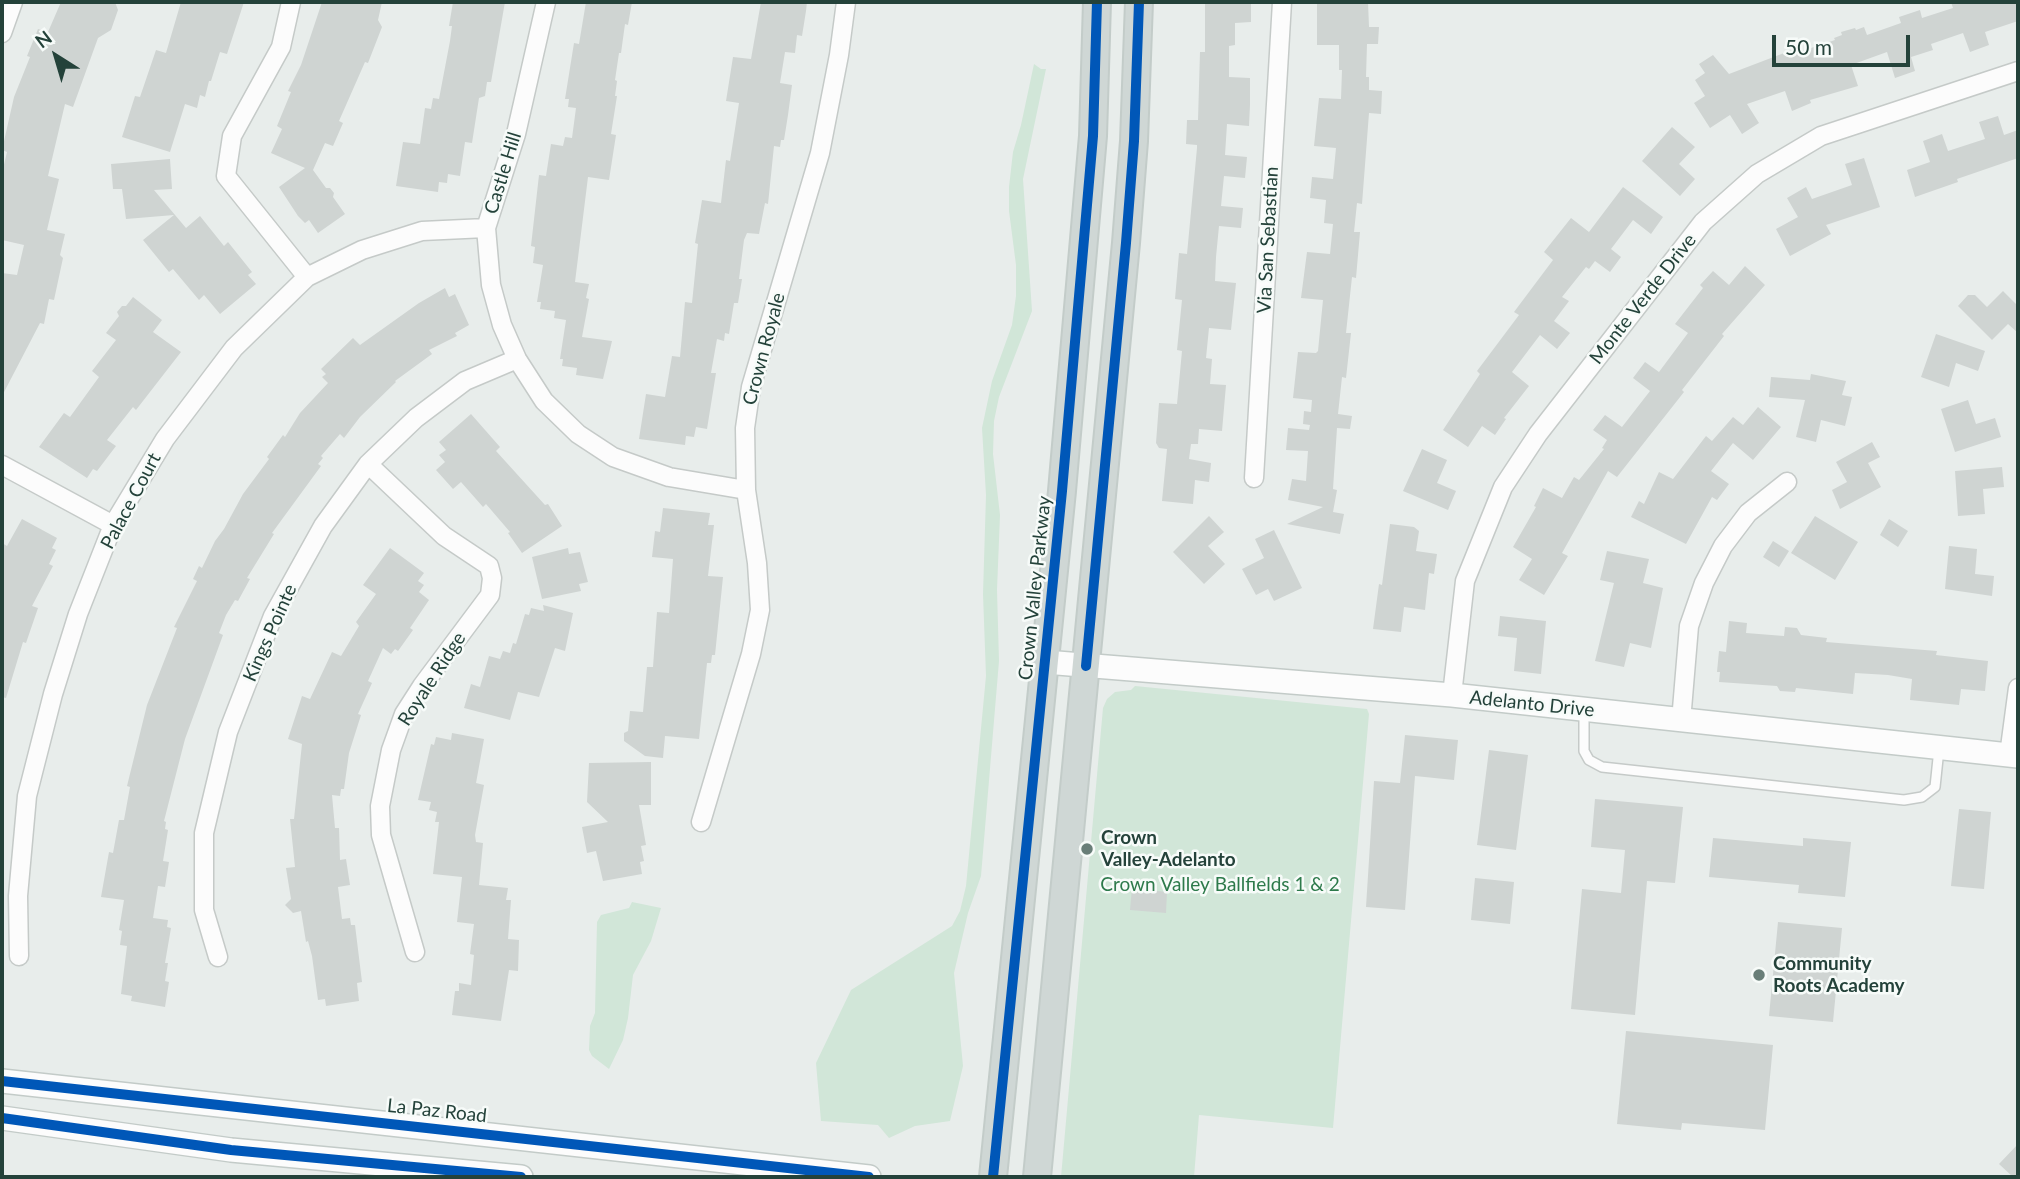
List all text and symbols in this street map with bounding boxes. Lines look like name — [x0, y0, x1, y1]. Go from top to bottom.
north arrow — [21, 21, 91, 91]
scale bar — [1775, 21, 1913, 65]
text: N — [30, 25, 56, 52]
text: 50 m — [1785, 34, 1832, 59]
street label: Castle Hill — [480, 129, 526, 217]
street label: Via San Sebastian — [1253, 166, 1283, 314]
street label: Monte Verde Drive — [1585, 229, 1701, 369]
street label: Crown Royale — [738, 290, 790, 408]
street label: Palace Court — [96, 449, 166, 553]
street label: Crown Valley Parkway — [1014, 495, 1056, 681]
street label: Kings Pointe — [238, 581, 302, 685]
street label: Royale Ridge — [393, 628, 471, 730]
street label: Adelanto Drive — [1468, 686, 1596, 722]
place label: Crown Valley-Adelanto — [1101, 827, 1236, 871]
marker: Crown Valley-Adelanto — [1079, 841, 1095, 857]
park label: Crown Valley Ballfields 1 & 2 — [1100, 874, 1340, 896]
place label: Community Roots Academy — [1773, 953, 1905, 997]
marker: Community Roots Academy — [1751, 967, 1767, 983]
street label: La Paz Road — [386, 1094, 488, 1128]

